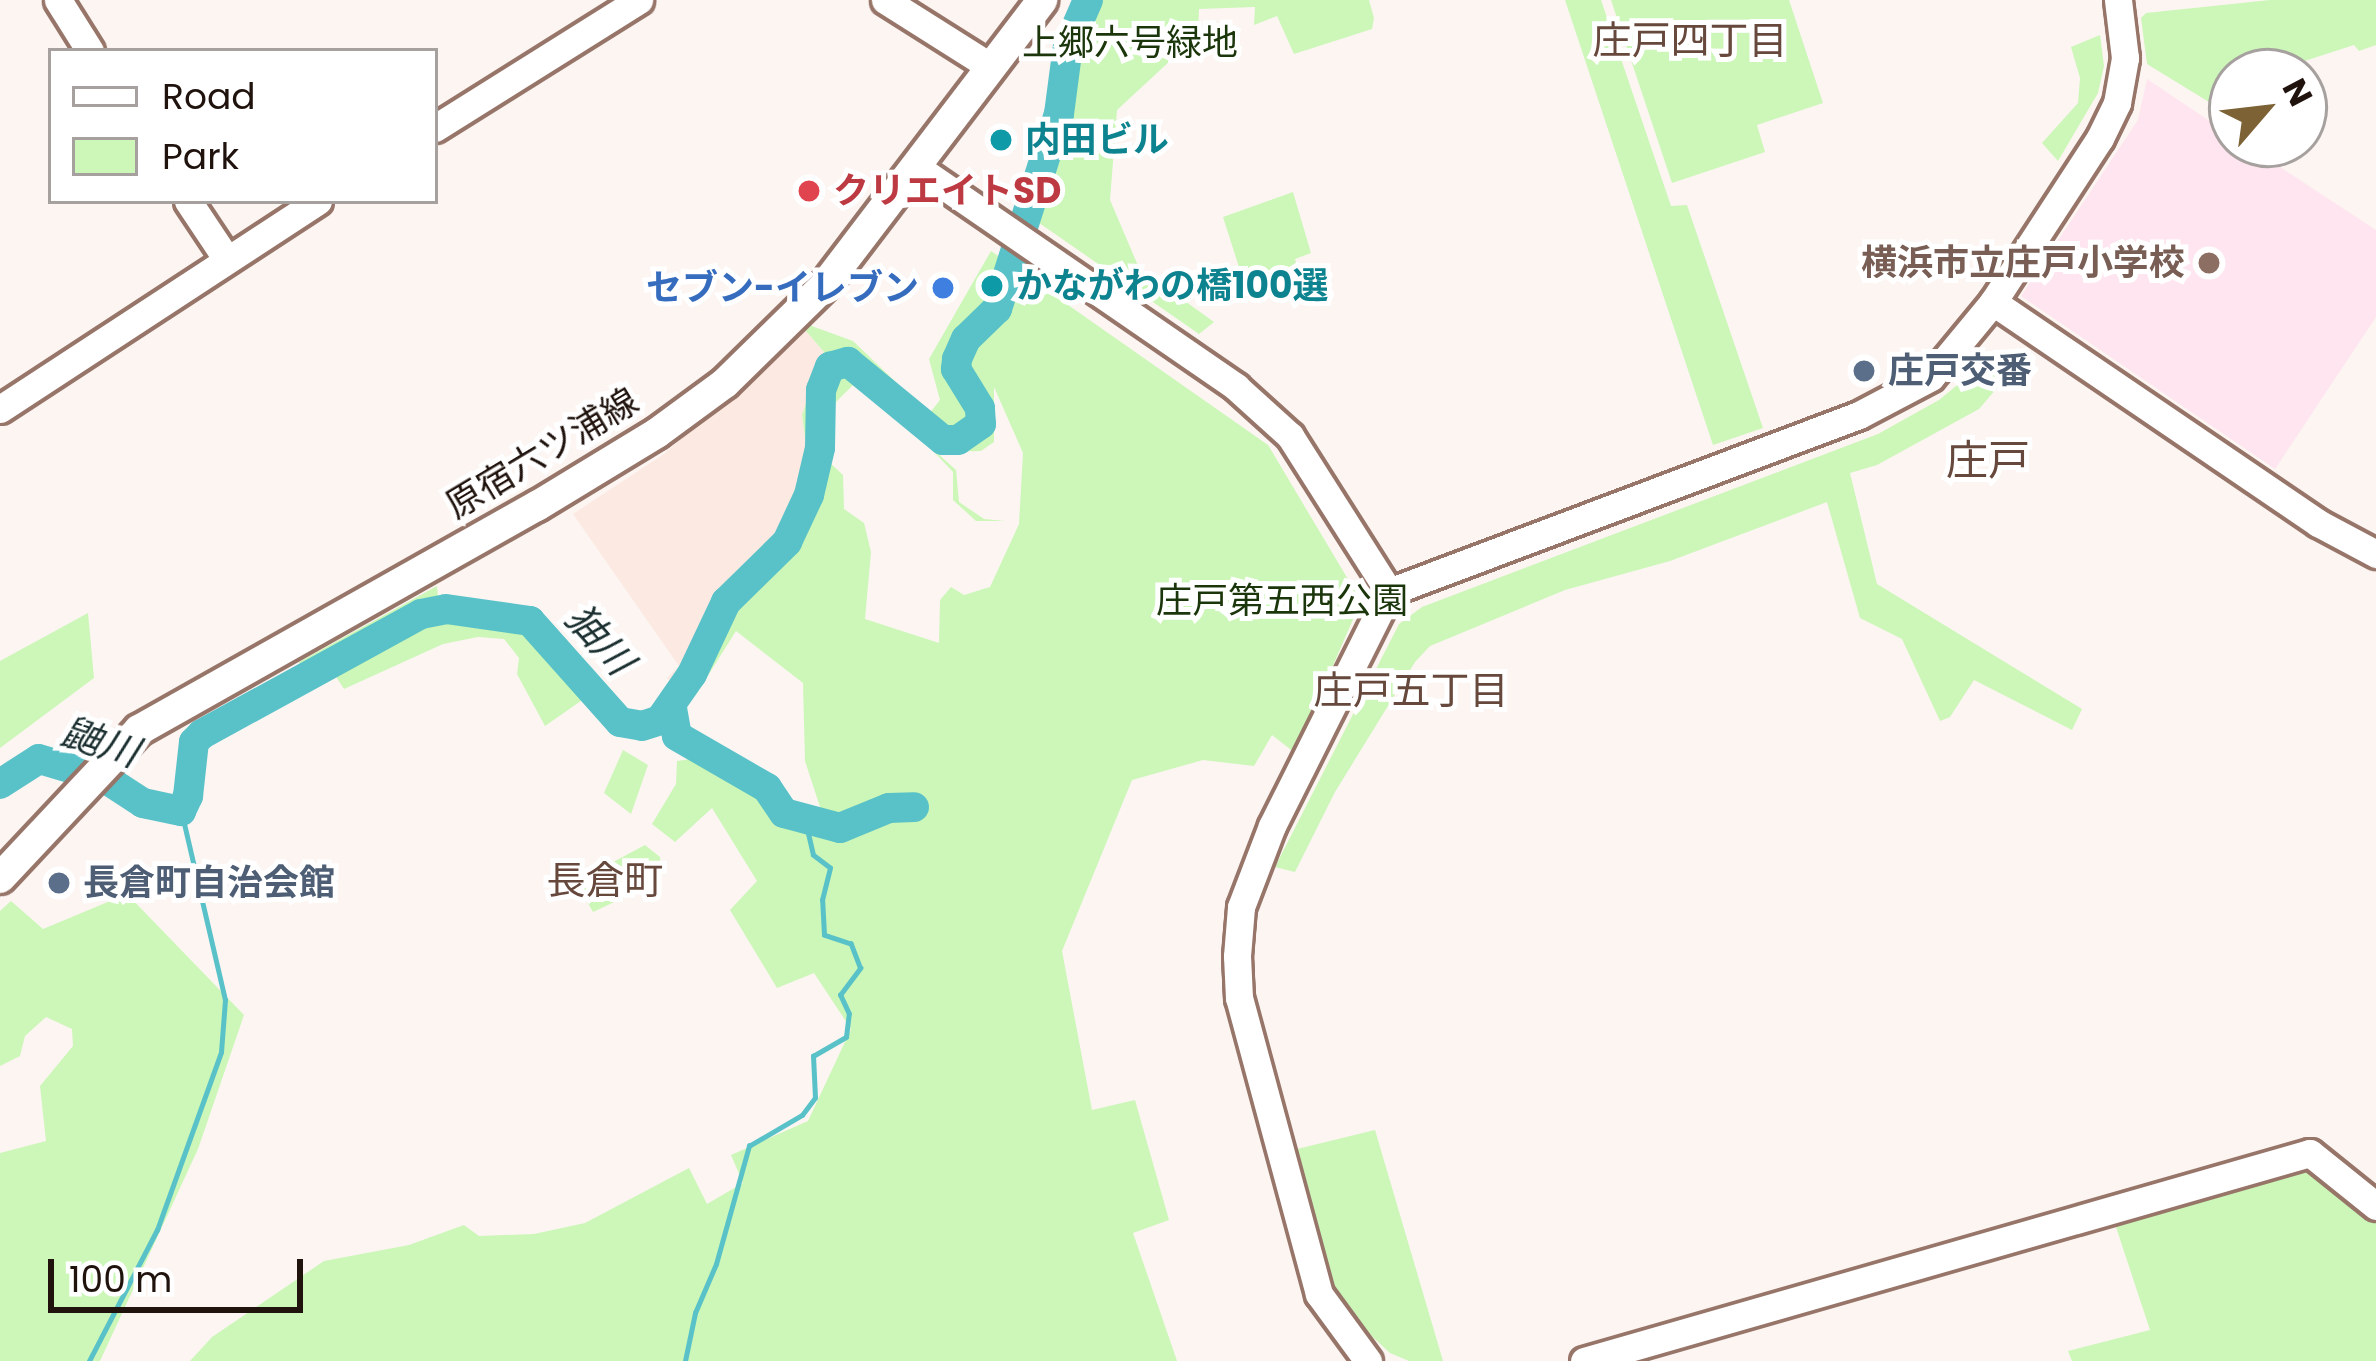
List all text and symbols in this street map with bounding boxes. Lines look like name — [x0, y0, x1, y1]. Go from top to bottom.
district label: 庄戸四丁目 — [1593, 18, 1787, 64]
park label: 上郷六号緑地 — [1022, 21, 1238, 65]
legend — [48, 48, 438, 204]
north arrow — [2208, 48, 2328, 168]
text: N — [2271, 70, 2324, 114]
text: Road — [162, 71, 256, 122]
place label: 内田ビル — [1025, 118, 1169, 162]
marker: 内田ビル — [988, 127, 1014, 153]
text: Park — [162, 131, 239, 182]
place label: クリエイトSD — [833, 169, 1061, 213]
marker: クリエイトSD — [796, 178, 822, 204]
place label: 横浜市立庄戸小学校 — [1861, 241, 2185, 285]
marker: 横浜市立庄戸小学校 — [2196, 250, 2222, 276]
place label: かながわの橋100選 — [1016, 264, 1328, 308]
place label: セブン-イレブン — [646, 266, 919, 310]
marker: かながわの橋100選 — [979, 273, 1005, 299]
marker: セブン-イレブン — [930, 275, 956, 301]
place label: 庄戸交番 — [1888, 349, 2032, 393]
marker: 庄戸交番 — [1851, 358, 1877, 384]
street label: 原宿六ツ浦線 — [438, 379, 646, 527]
district label: 庄戸 — [1946, 436, 2030, 486]
park label: 庄戸第五西公園 — [1156, 579, 1408, 623]
water label: 㹨川 — [556, 595, 642, 685]
district label: 庄戸五丁目 — [1314, 668, 1508, 714]
water label: 鼬川 — [56, 709, 144, 777]
district label: 長倉町 — [547, 858, 663, 904]
place label: 長倉町自治会館 — [83, 861, 335, 905]
marker: 長倉町自治会館 — [46, 870, 72, 896]
scale bar — [54, 1235, 309, 1309]
text: 100 m — [69, 1254, 172, 1305]

